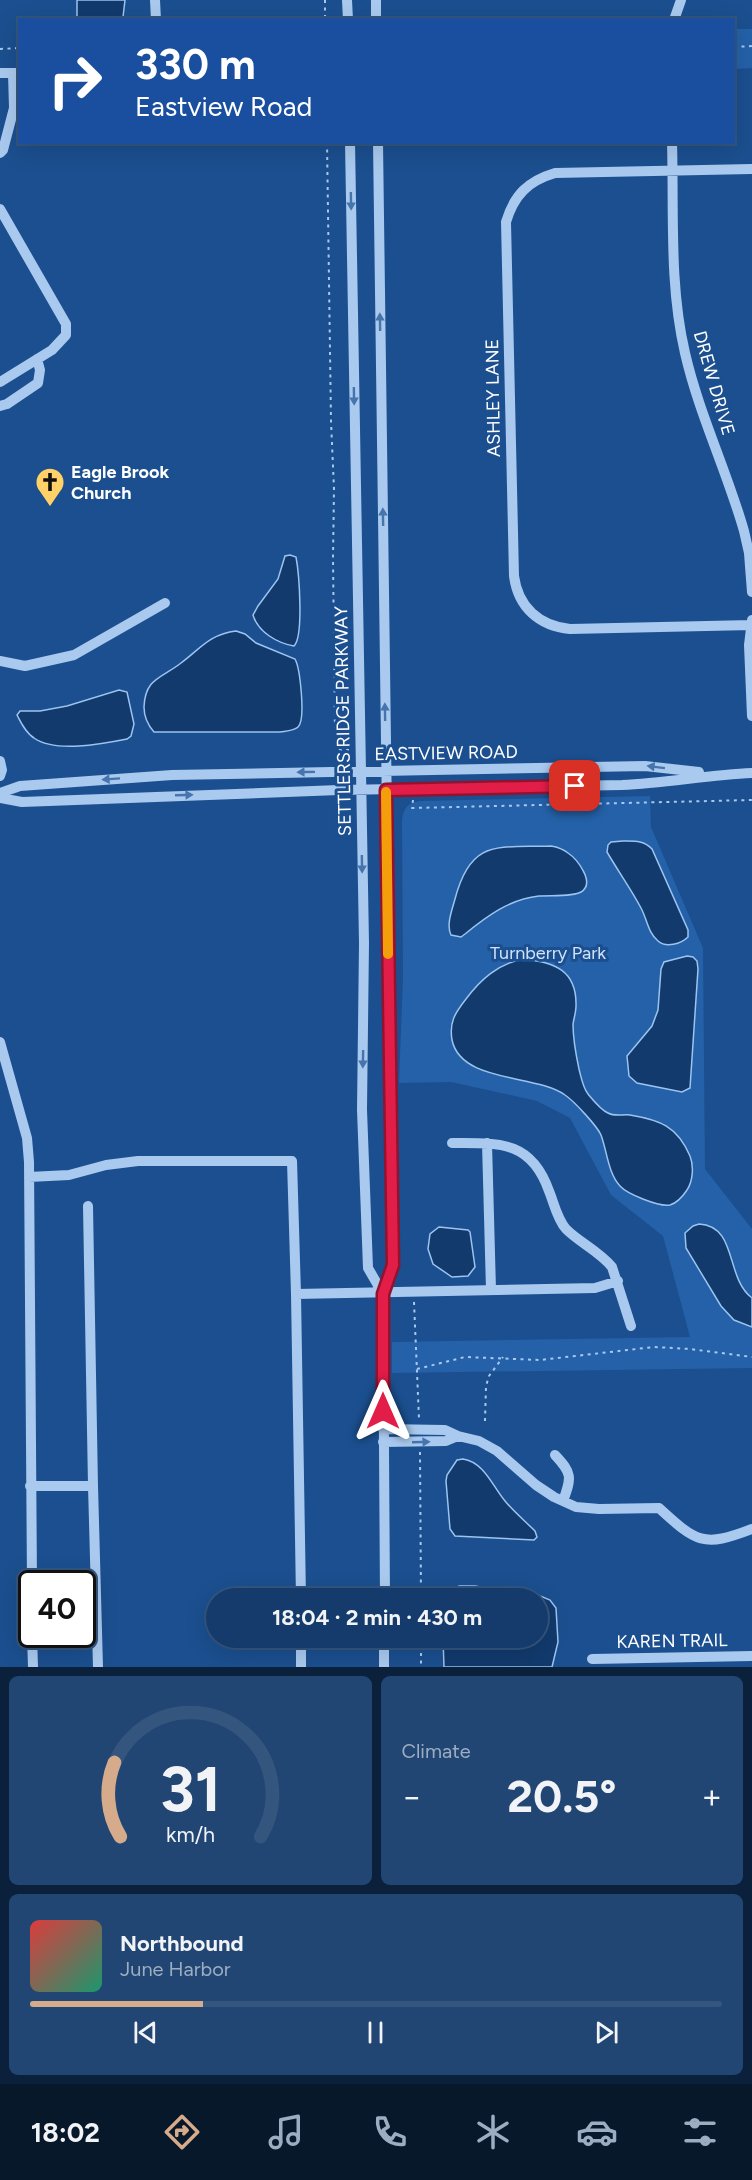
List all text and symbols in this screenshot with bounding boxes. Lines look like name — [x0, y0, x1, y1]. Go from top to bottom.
text: 330 m — [135, 39, 256, 90]
icon: right — [36, 42, 114, 120]
text: Eastview Road — [135, 90, 312, 123]
one-way arrow — [346, 191, 356, 210]
one-way arrow — [375, 312, 385, 331]
street label: DREW DRIVE — [689, 328, 739, 438]
street label: ASHLEY LANE — [481, 339, 505, 457]
one-way arrow — [349, 386, 359, 405]
place label: Eagle Brook Church — [71, 461, 169, 504]
church icon: Eagle Brook Church — [34, 466, 66, 508]
one-way arrow — [378, 507, 387, 526]
street label: SETTLERS RIDGE PARKWAY — [330, 606, 356, 836]
one-way arrow — [380, 702, 390, 721]
street label: EASTVIEW ROAD — [374, 741, 518, 765]
pin — [549, 760, 600, 811]
one-way arrow — [646, 762, 665, 772]
one-way arrow — [297, 767, 316, 777]
icon: arrive — [558, 769, 591, 802]
one-way arrow — [102, 774, 121, 784]
one-way arrow — [174, 791, 193, 800]
one-way arrow — [357, 854, 367, 873]
park label: Turnberry Park — [490, 942, 606, 964]
one-way arrow — [358, 1049, 368, 1068]
position arrow — [351, 1379, 415, 1443]
one-way arrow — [411, 1437, 430, 1447]
speed limit sign: 40 — [18, 1570, 96, 1648]
text: 18:04 · 2 min · 430 m — [272, 1604, 482, 1631]
street label: KAREN TRAIL — [616, 1629, 728, 1653]
text: Climate — [402, 1739, 471, 1763]
text: 31 — [160, 1752, 221, 1827]
text: 20.5° — [507, 1769, 617, 1823]
text: − — [402, 1777, 422, 1816]
text: + — [701, 1777, 722, 1816]
text: km/h — [166, 1823, 215, 1848]
text: Northbound — [120, 1930, 244, 1957]
text: June Harbor — [120, 1957, 231, 1981]
icon: previous — [129, 2016, 162, 2049]
icon: pause — [359, 2016, 392, 2049]
icon: next — [590, 2016, 623, 2049]
icon: directions — [161, 2111, 203, 2153]
icon: music — [265, 2111, 307, 2153]
icon: phone — [369, 2111, 411, 2153]
icon: climate — [472, 2111, 514, 2153]
icon: car — [576, 2111, 618, 2153]
icon: filters — [679, 2111, 721, 2153]
text: 18:02 — [31, 2116, 100, 2149]

